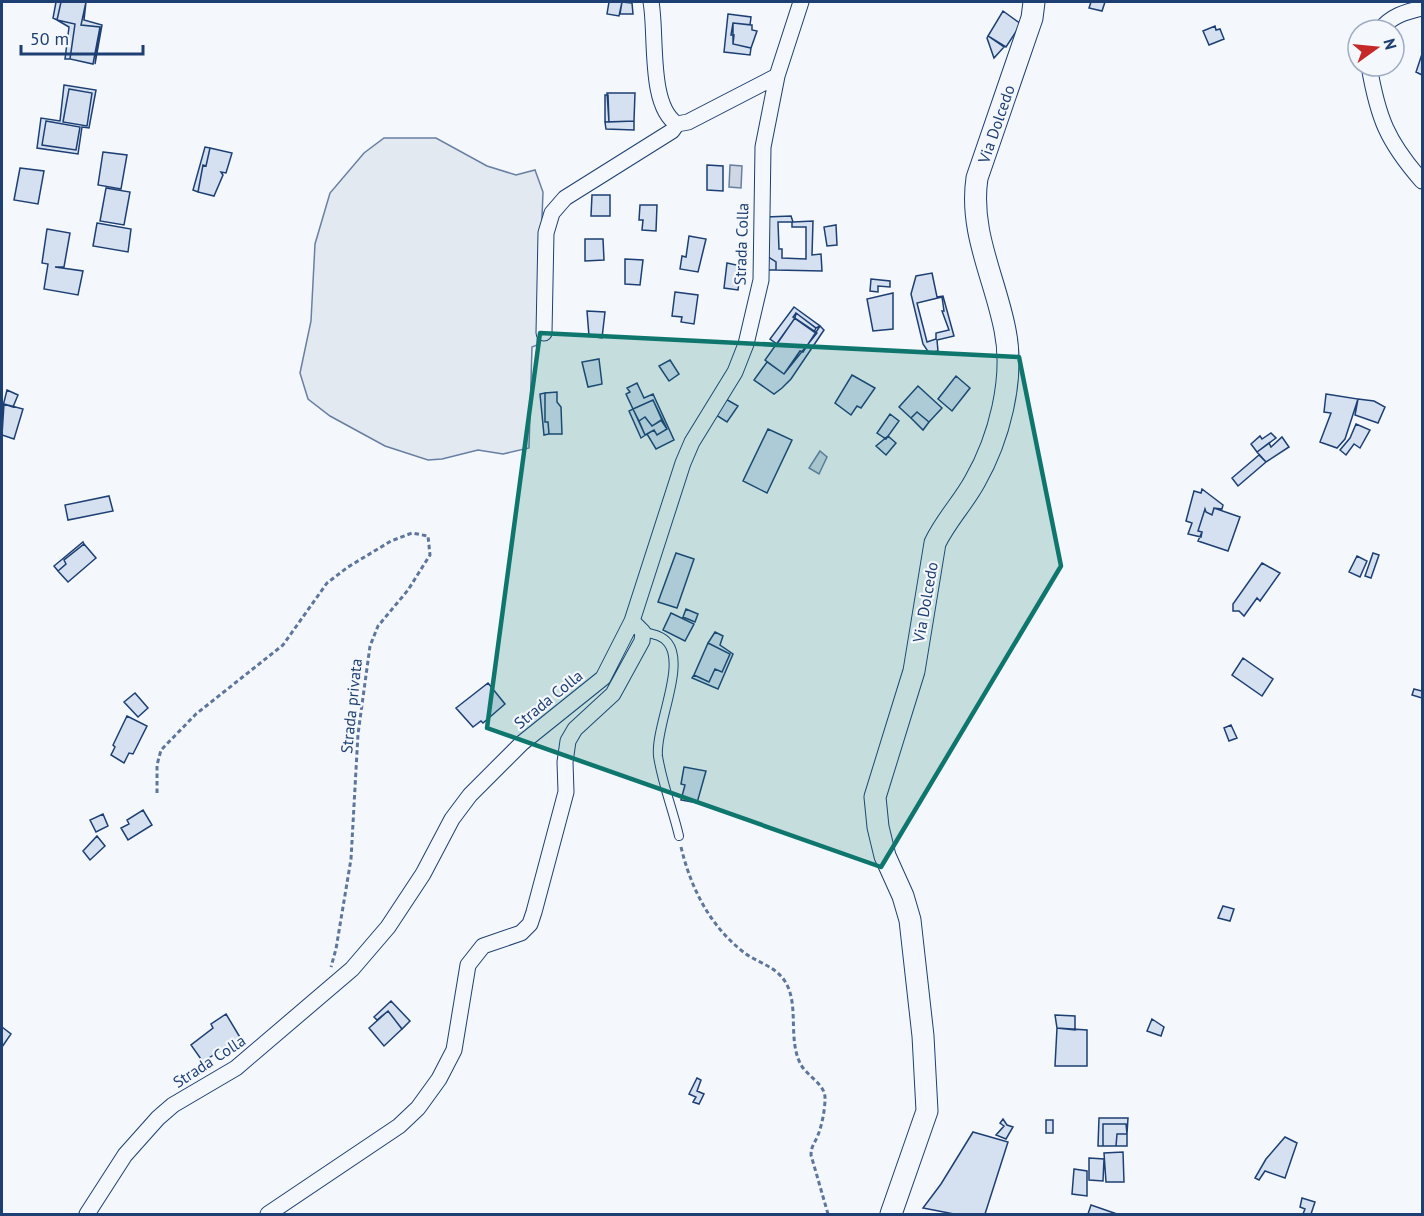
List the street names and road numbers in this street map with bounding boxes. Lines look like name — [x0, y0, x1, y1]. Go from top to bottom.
street label: Via Dolcedo — [973, 82, 1019, 167]
street label: Strada Colla — [730, 202, 752, 286]
street label: Via Dolcedo — [908, 560, 942, 645]
street label: Strada privata — [336, 657, 366, 755]
street label: Strada Colla — [510, 665, 586, 733]
street label: Strada Colla — [169, 1030, 249, 1092]

